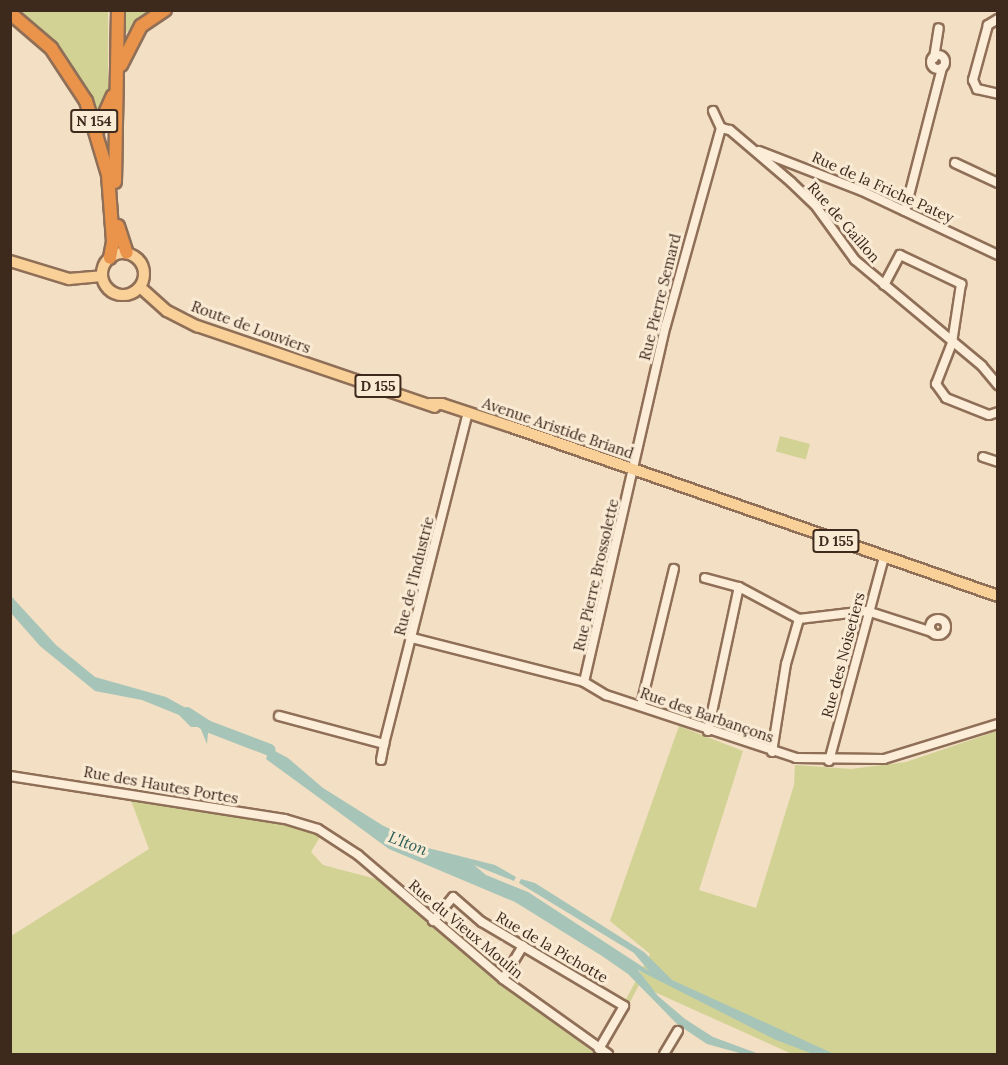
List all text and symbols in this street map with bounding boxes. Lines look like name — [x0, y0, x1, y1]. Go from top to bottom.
road number: N 154 — [70, 110, 118, 132]
street label: Rue de la Friche Patey — [809, 148, 957, 226]
street label: Rue de Gaillon — [804, 178, 884, 266]
street label: Rue Pierre Semard — [636, 232, 684, 362]
street label: Route de Louviers — [189, 297, 313, 357]
road number: D 155 — [354, 375, 402, 397]
street label: Avenue Aristide Briand — [480, 394, 636, 462]
street label: Rue Pierre Brossolette — [570, 497, 622, 653]
street label: Rue de l'Industrie — [390, 515, 438, 637]
road number: D 155 — [812, 530, 860, 552]
street label: Rue des Noisetiers — [818, 590, 868, 720]
street label: Rue des Barbançons — [638, 684, 776, 746]
street label: Rue des Hautes Portes — [82, 763, 240, 807]
water label: L'Iton — [386, 827, 430, 859]
street label: Rue du Vieux Moulin — [405, 876, 527, 982]
street label: Rue de la Pichotte — [493, 908, 611, 986]

